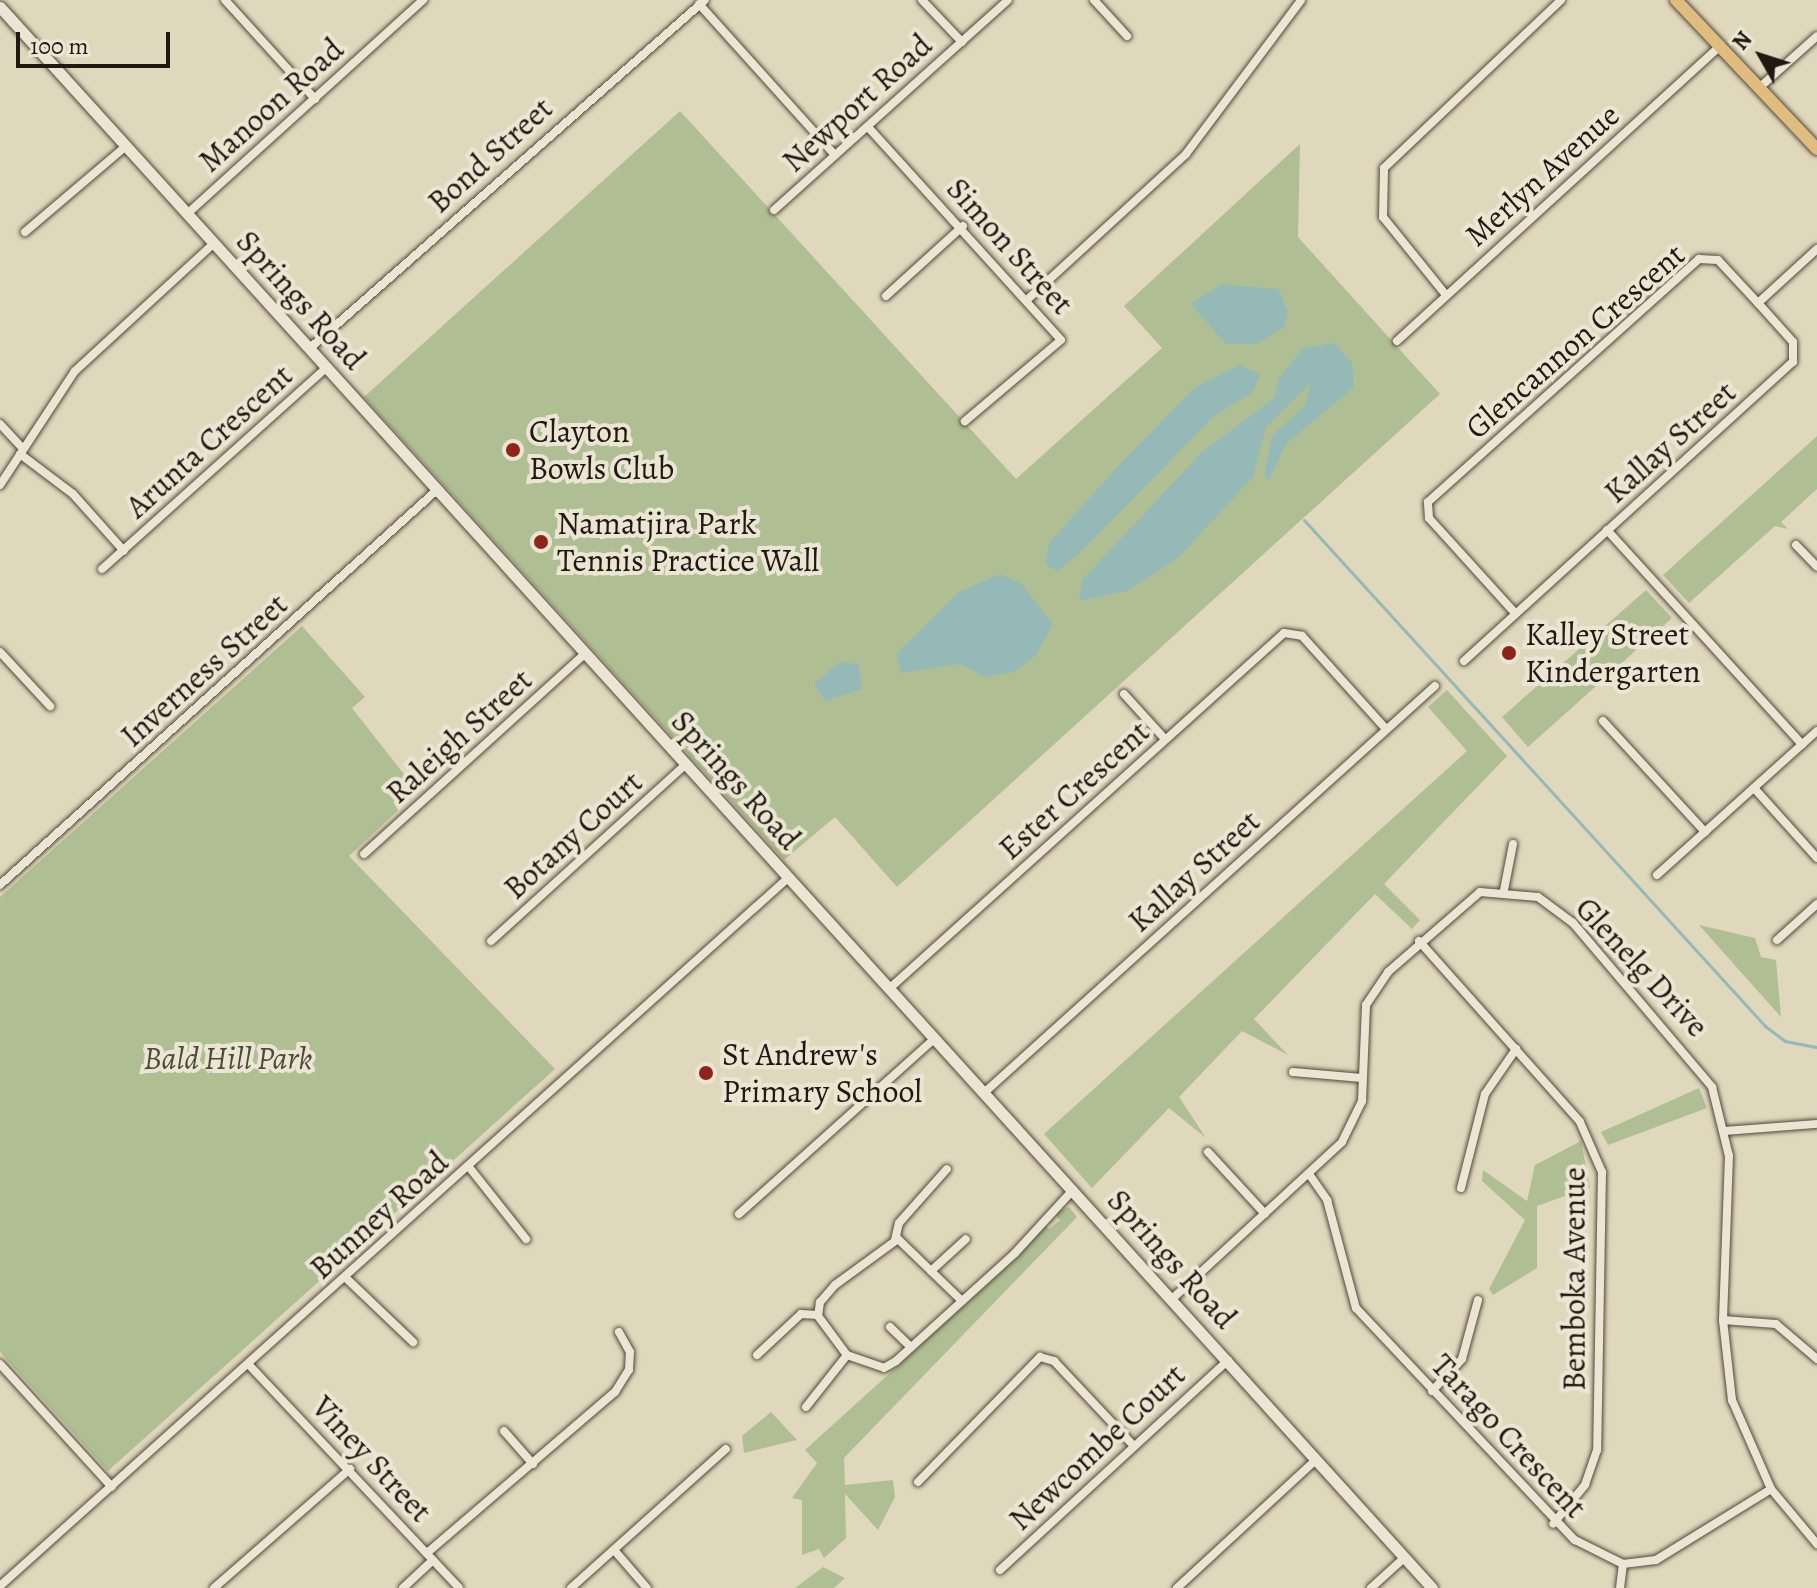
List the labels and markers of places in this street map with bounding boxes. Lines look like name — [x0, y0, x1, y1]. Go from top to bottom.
place label: Clayton Bowls Club — [529, 413, 674, 488]
marker: Clayton Bowls Club — [504, 441, 522, 459]
place label: Namatjira Park Tennis Practice Wall — [557, 505, 819, 580]
marker: Namatjira Park Tennis Practice Wall — [532, 533, 550, 551]
place label: Kalley Street Kindergarten — [1525, 616, 1701, 691]
marker: Kalley Street Kindergarten — [1500, 644, 1518, 662]
place label: St Andrew's Primary School — [722, 1036, 922, 1111]
marker: St Andrew's Primary School — [697, 1064, 715, 1082]

